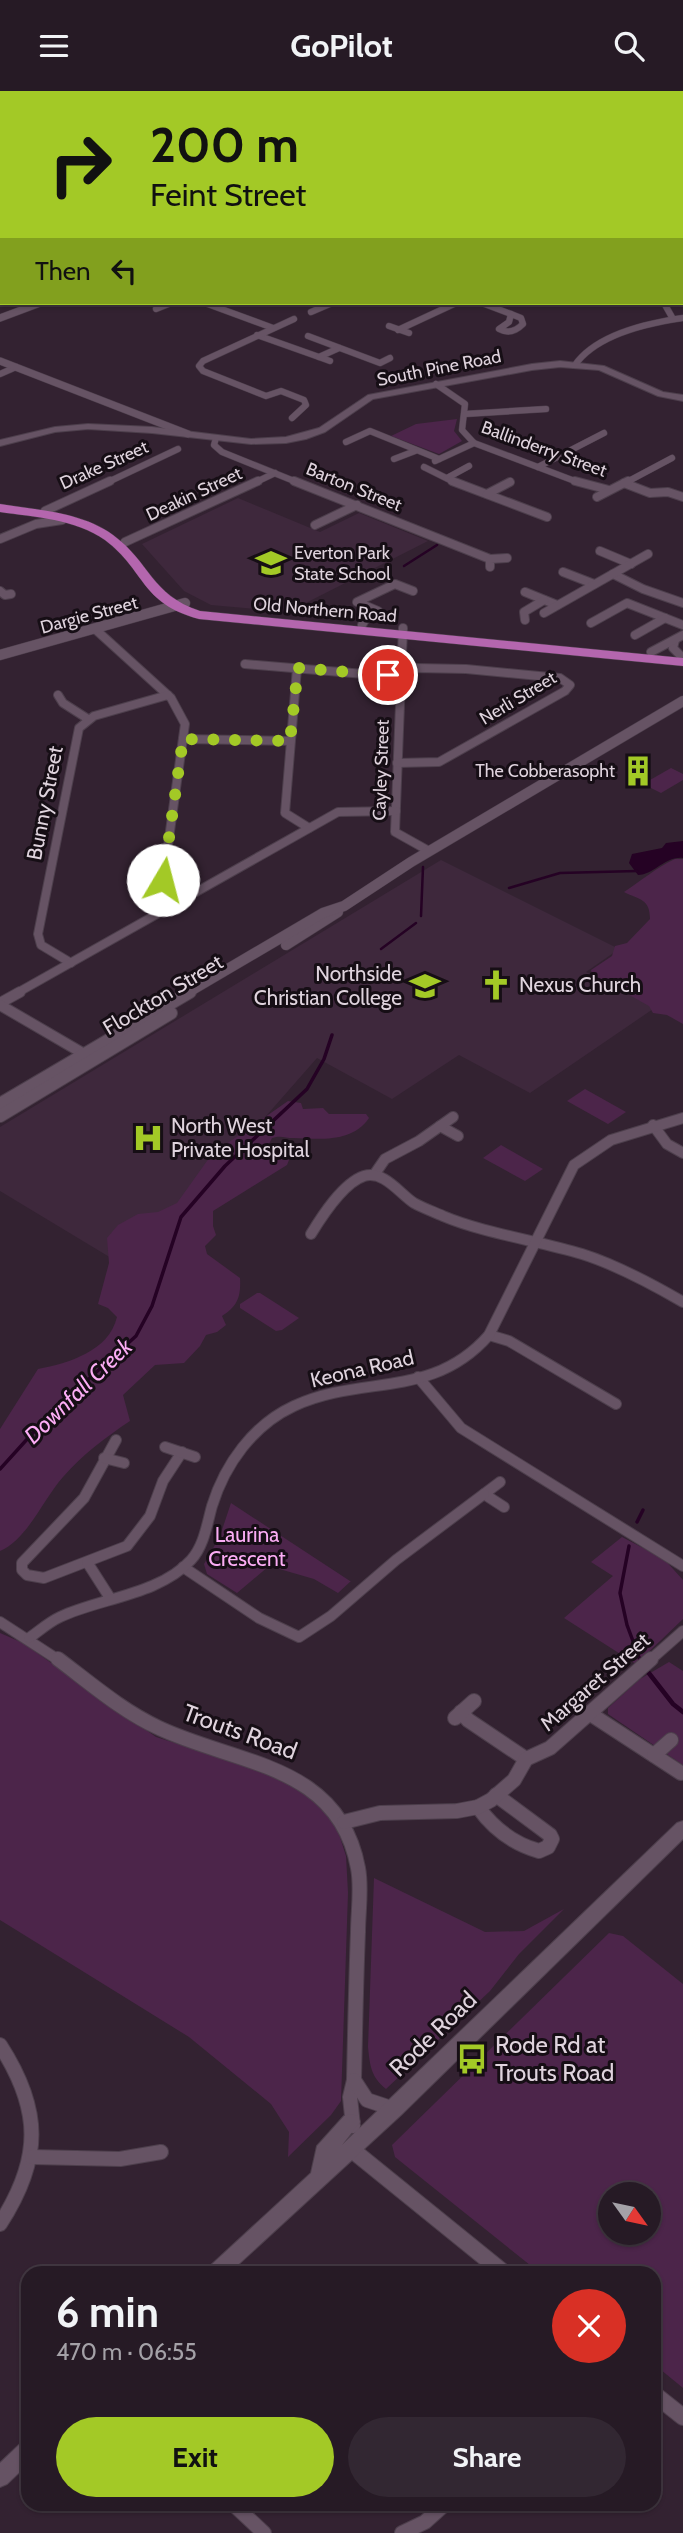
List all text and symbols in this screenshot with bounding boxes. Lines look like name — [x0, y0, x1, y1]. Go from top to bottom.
text: GoPilot — [290, 26, 393, 65]
icon: menu — [35, 27, 73, 65]
icon: search — [610, 27, 648, 65]
text: 200 m — [150, 115, 299, 174]
icon: right — [35, 119, 126, 210]
text: Feint Street — [150, 175, 306, 214]
icon: left — [105, 252, 143, 290]
text: Then — [35, 255, 91, 287]
street label: South Pine Road — [375, 345, 503, 391]
street label: Ballinderry Street — [478, 416, 610, 482]
street label: Drake Street — [56, 436, 152, 494]
street label: Barton Street — [303, 458, 405, 516]
street label: Deakin Street — [143, 462, 245, 526]
place label: Everton Park State School — [294, 542, 391, 585]
school or university icon: Everton Park State School — [254, 546, 288, 580]
street label: Dargie Street — [38, 591, 140, 639]
street label: Old Northern Road — [252, 593, 398, 627]
pin — [358, 645, 418, 705]
icon: arrive — [369, 656, 407, 694]
street label: Nerli Street — [476, 667, 560, 729]
street label: Cayley Street — [368, 719, 394, 821]
street label: Bunny Street — [21, 744, 68, 862]
building icon: The Cobberasopht — [621, 754, 655, 788]
place label: The Cobberasopht — [475, 760, 615, 782]
position arrow — [126, 843, 200, 917]
street label: Flockton Street — [98, 949, 227, 1040]
place label: Northside Christian College — [254, 961, 402, 1010]
church icon: Nexus Church — [479, 968, 513, 1002]
school or university icon: Northside Christian College — [408, 969, 442, 1003]
place label: Nexus Church — [519, 972, 641, 997]
place label: North West Private Hospital — [171, 1113, 310, 1162]
hospital icon: North West Private Hospital — [131, 1121, 165, 1155]
water label: Downfall Creek — [18, 1332, 139, 1450]
street label: Keona Road — [308, 1344, 416, 1393]
park label: Laurina Crescent — [208, 1522, 286, 1571]
street label: Margaret Street — [535, 1627, 655, 1736]
street label: Trouts Road — [179, 1698, 301, 1766]
street label: Rode Road — [383, 1985, 482, 2082]
place label: Rode Rd at Trouts Road — [495, 2030, 614, 2087]
bus stop icon: Rode Rd at Trouts Road — [455, 2042, 489, 2076]
north arrow — [598, 2182, 662, 2245]
map controls — [598, 2182, 661, 2245]
text: 6 min — [56, 2286, 159, 2338]
button: close — [552, 2289, 626, 2363]
text: 470 m · 06:55 — [56, 2338, 197, 2366]
button: Exit — [56, 2417, 334, 2497]
button: Share — [348, 2417, 626, 2497]

